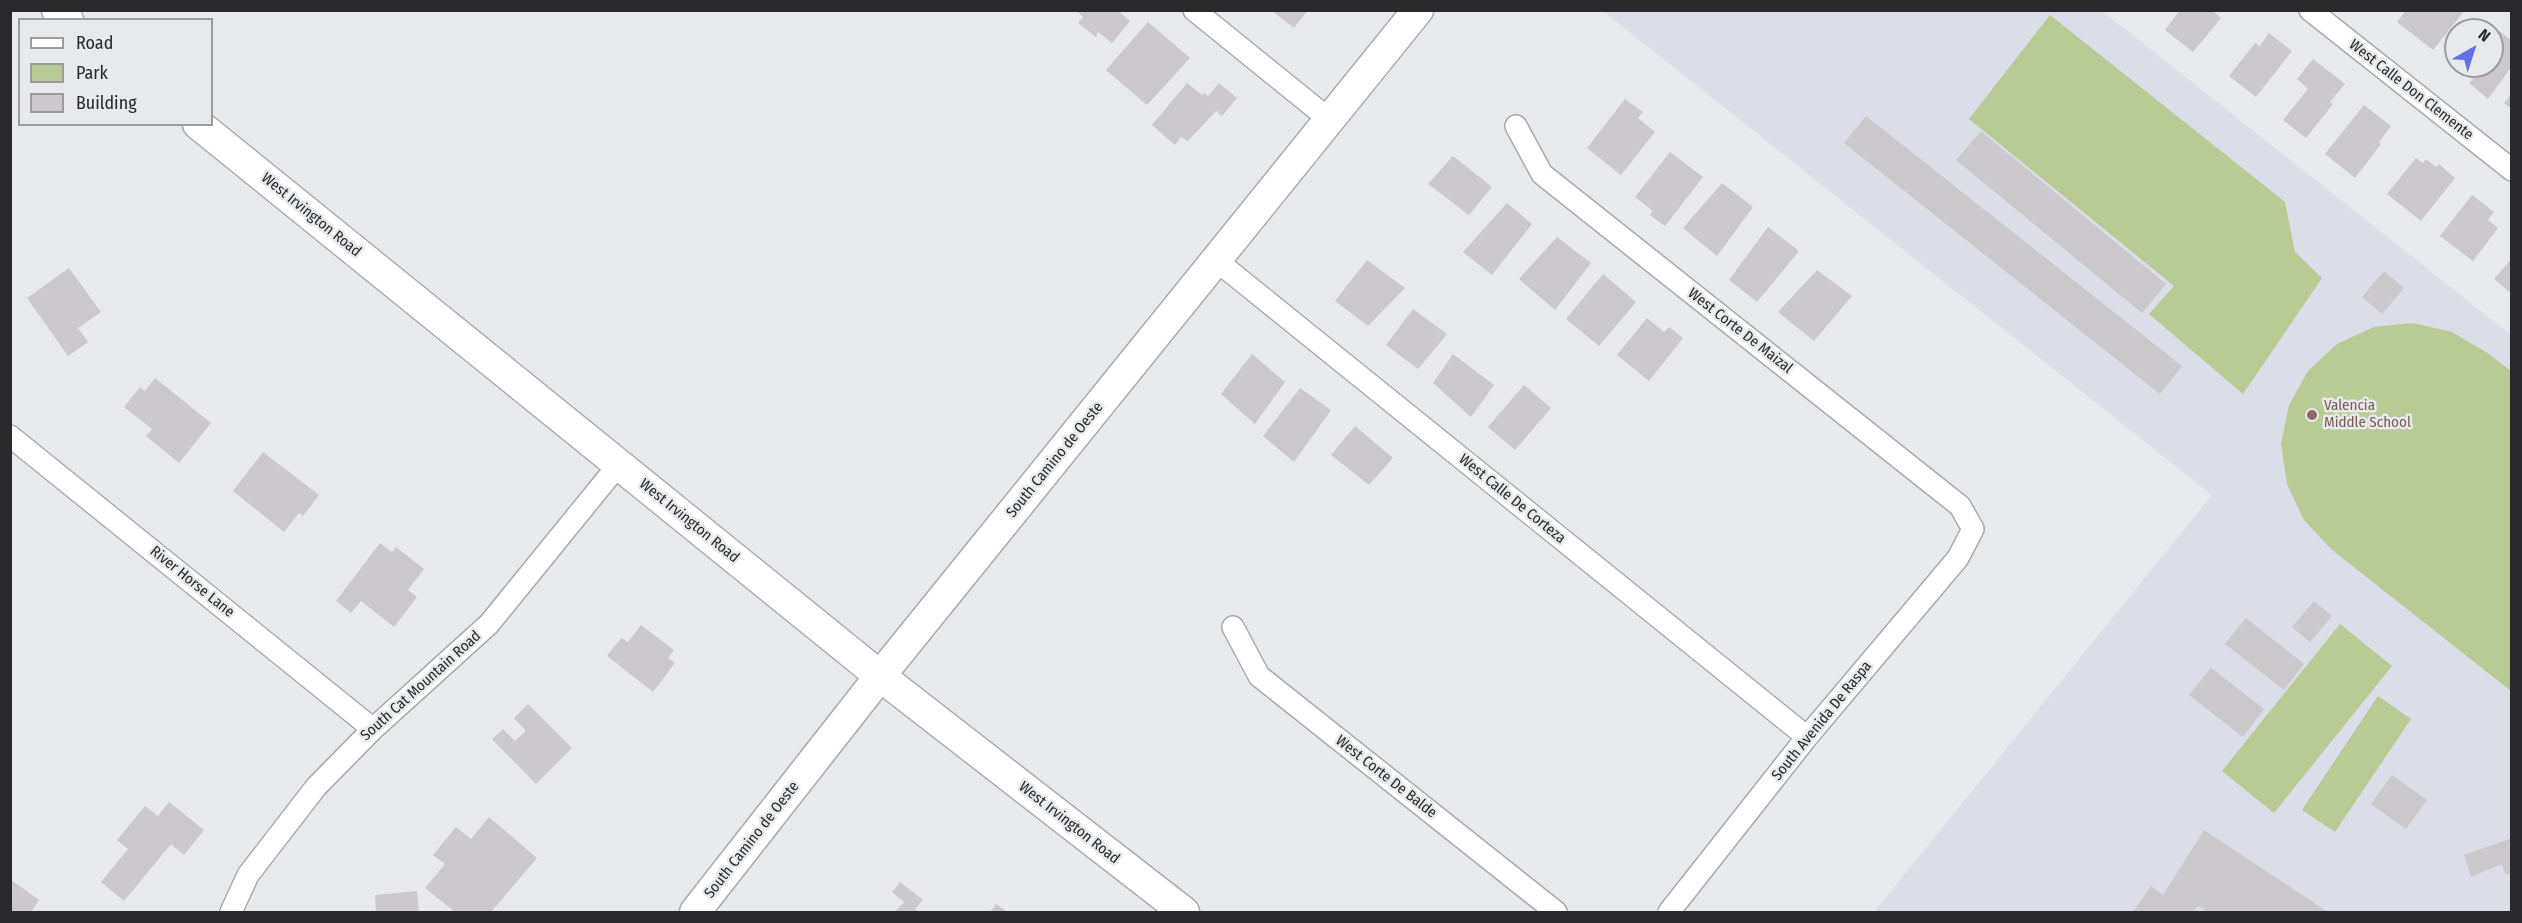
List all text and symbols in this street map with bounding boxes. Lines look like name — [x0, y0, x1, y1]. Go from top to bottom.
legend — [18, 18, 213, 126]
north arrow — [2444, 18, 2504, 78]
text: N — [2475, 25, 2494, 46]
text: Road — [76, 32, 113, 54]
street label: West Calle Don Clemente — [2345, 36, 2477, 144]
text: Park — [76, 62, 108, 84]
text: Building — [76, 92, 137, 114]
street label: West Irvington Road — [258, 169, 364, 261]
street label: West Corte De Maizal — [1684, 285, 1796, 377]
place label: Valencia Middle School — [2324, 397, 2411, 432]
street label: South Camino de Oeste — [1003, 399, 1107, 521]
marker: Valencia Middle School — [2305, 408, 2319, 422]
street label: West Calle De Corteza — [1455, 450, 1569, 548]
street label: West Irvington Road — [636, 475, 742, 567]
street label: River Horse Lane — [146, 543, 238, 621]
street label: South Cat Mountain Road — [357, 627, 485, 745]
street label: South Avenida De Raspa — [1768, 658, 1876, 784]
street label: West Corte De Balde — [1332, 732, 1440, 822]
street label: South Camino de Oeste — [701, 778, 803, 902]
street label: West Irvington Road — [1015, 778, 1123, 868]

